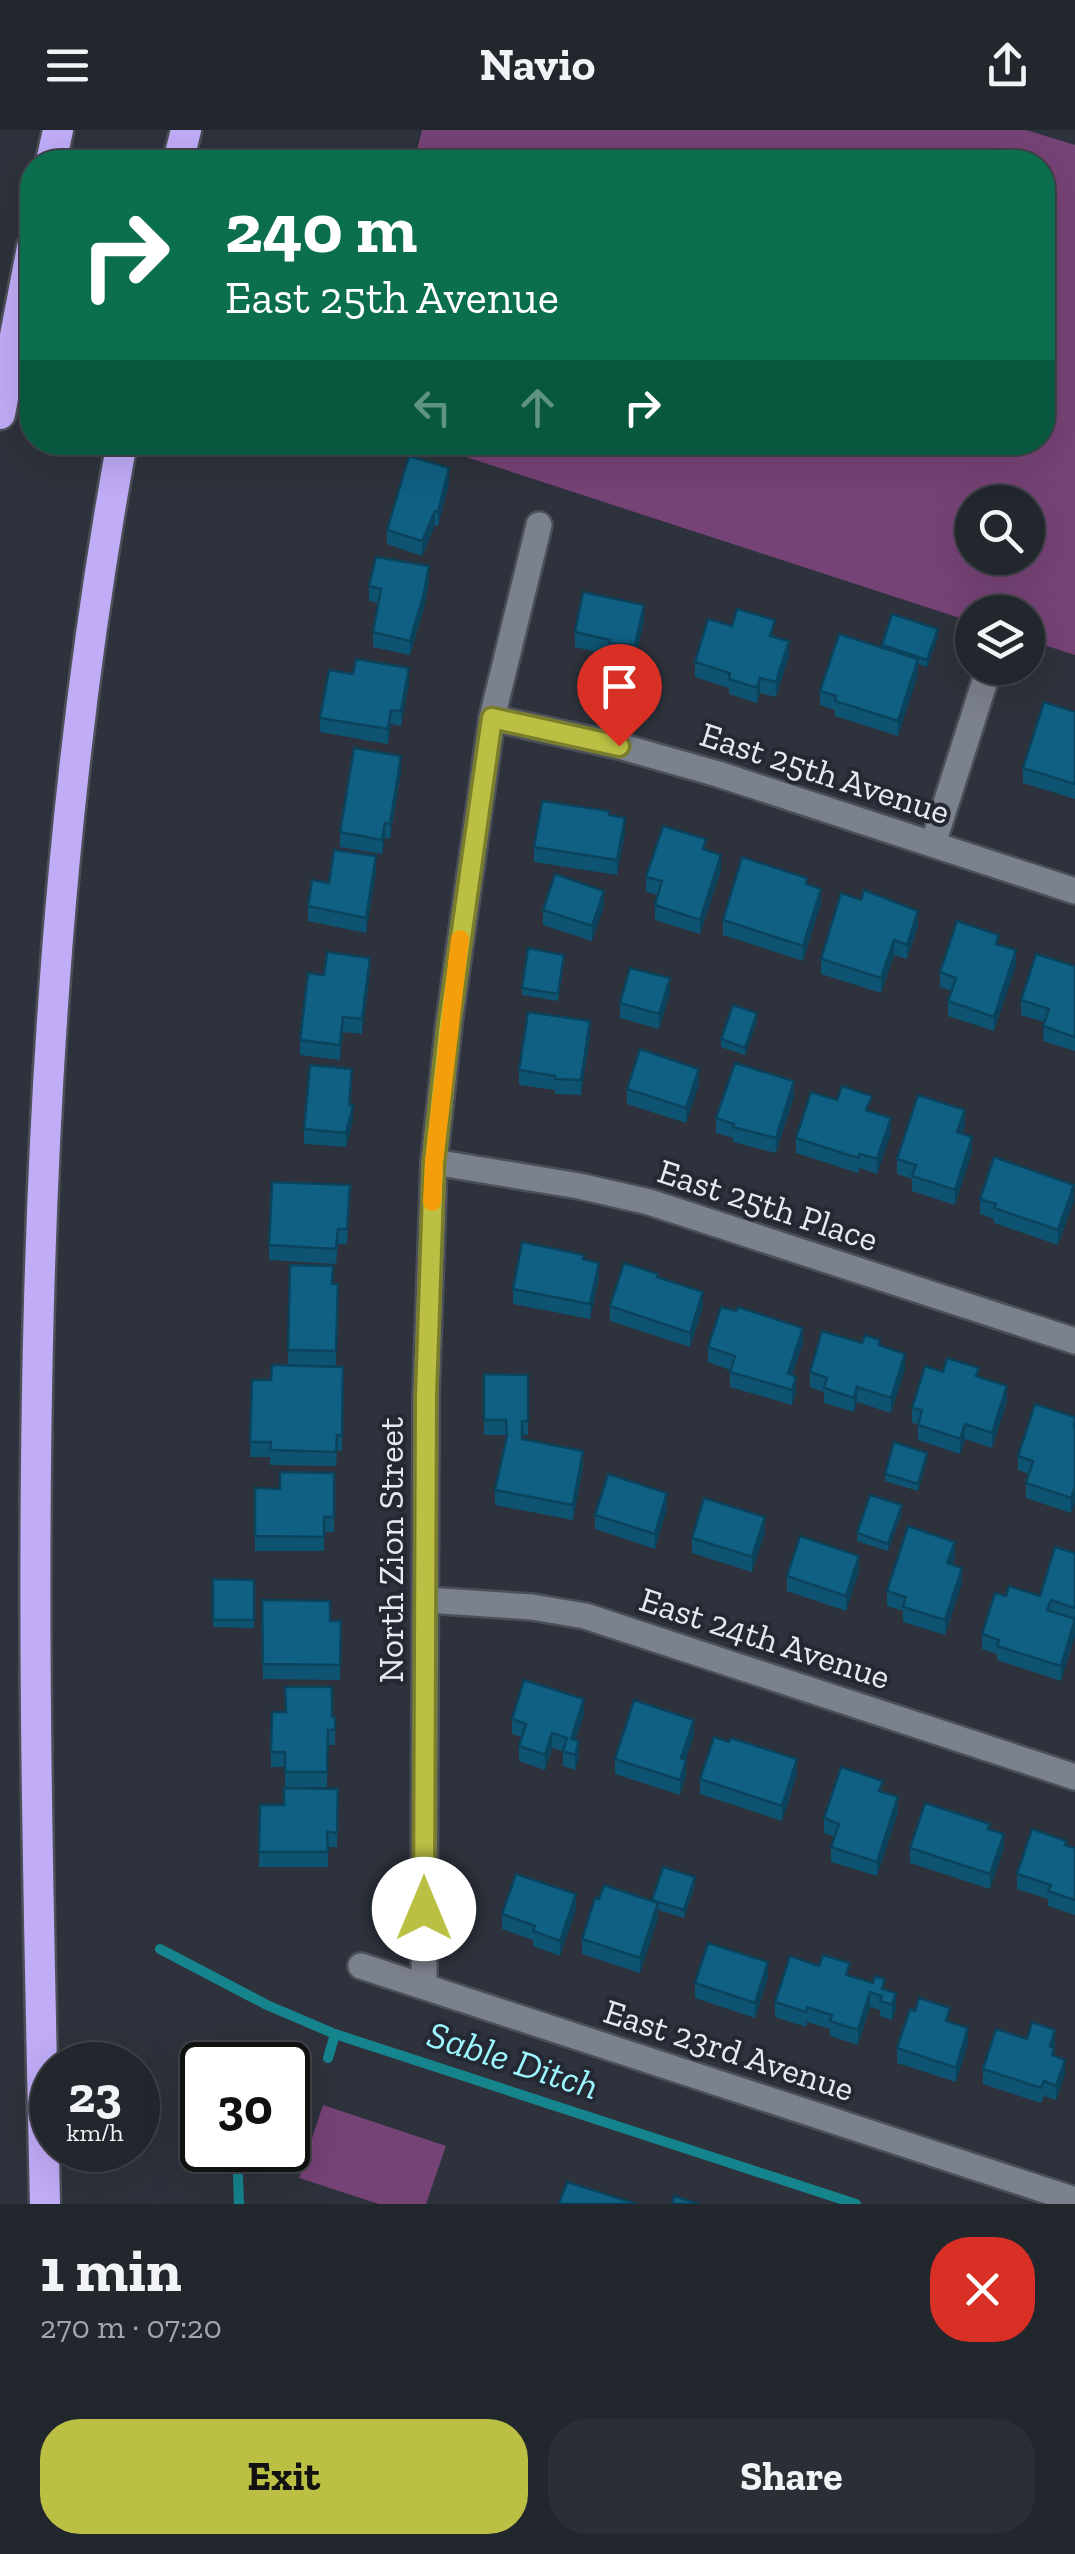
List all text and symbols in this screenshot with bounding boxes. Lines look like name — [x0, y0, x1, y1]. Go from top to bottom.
icon: menu — [40, 38, 95, 93]
text: Navio — [480, 38, 595, 92]
icon: share — [980, 38, 1035, 93]
text: 240 m — [225, 186, 417, 270]
icon: right — [60, 190, 190, 320]
text: East 25th Avenue — [225, 271, 559, 325]
icon: left — [405, 380, 460, 435]
icon: ahead — [510, 380, 565, 435]
icon: right — [615, 380, 670, 435]
map controls — [955, 485, 1045, 685]
button: search — [955, 485, 1045, 575]
button: layers — [955, 595, 1045, 685]
pin — [577, 644, 662, 747]
icon: arrive — [592, 659, 647, 714]
street label: East 25th Avenue — [695, 713, 955, 833]
street label: East 25th Place — [653, 1150, 883, 1260]
street label: North Zion Street — [370, 1417, 412, 1683]
street label: East 24th Avenue — [635, 1578, 895, 1698]
position arrow — [372, 1857, 476, 1961]
street label: East 23rd Avenue — [599, 1990, 859, 2110]
water label: Sable Ditch — [422, 2011, 604, 2109]
speed limit sign: 30 — [180, 2042, 310, 2172]
text: 23 — [68, 2065, 122, 2125]
text: km/h — [66, 2117, 124, 2147]
text: 1 min — [40, 2234, 182, 2306]
button: close — [930, 2237, 1035, 2342]
text: 270 m · 07:20 — [40, 2308, 222, 2346]
button: Exit — [40, 2419, 528, 2534]
button: Share — [548, 2419, 1035, 2534]

